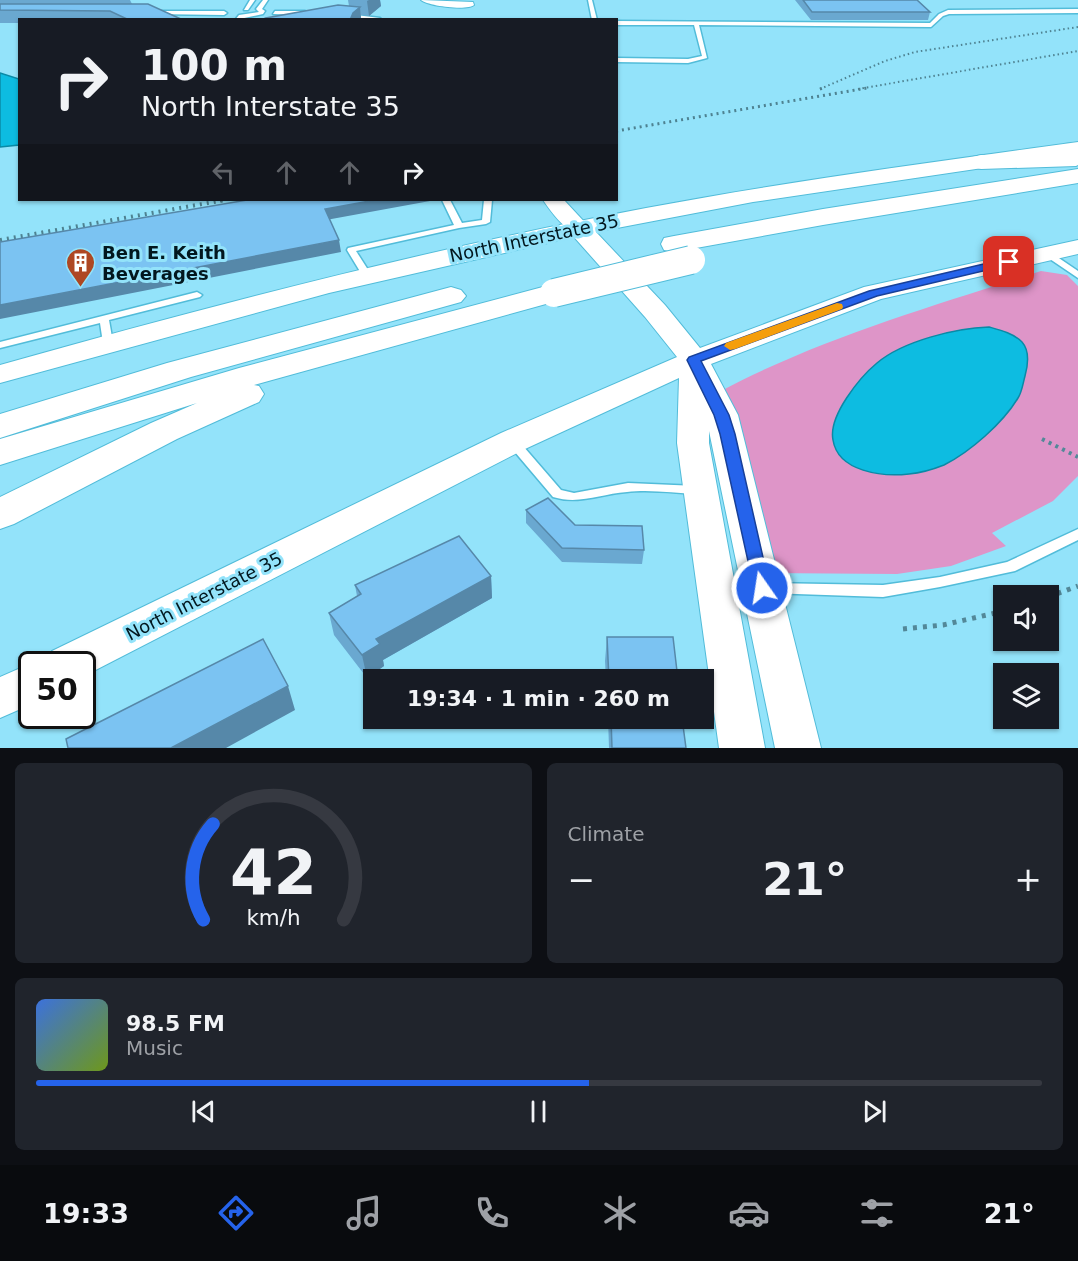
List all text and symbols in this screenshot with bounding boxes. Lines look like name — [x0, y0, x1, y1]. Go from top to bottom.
text: 100 m — [141, 41, 287, 90]
icon: right — [42, 42, 120, 120]
text: North Interstate 35 — [141, 91, 400, 122]
icon: left — [207, 156, 240, 189]
icon: ahead — [270, 156, 303, 189]
icon: ahead — [333, 156, 366, 189]
icon: right — [396, 156, 429, 189]
street label: North Interstate 35 — [447, 210, 621, 266]
pin — [983, 236, 1034, 287]
place label: Ben E. Keith Beverages — [102, 242, 226, 284]
icon: arrive — [992, 245, 1025, 278]
building icon: Ben E. Keith Beverages — [65, 246, 97, 288]
street label: North Interstate 35 — [122, 547, 286, 645]
position arrow — [730, 556, 794, 620]
map controls — [993, 585, 1059, 729]
button: sound — [993, 585, 1059, 651]
speed limit sign: 50 — [18, 651, 96, 729]
button: layers — [993, 663, 1059, 729]
text: 19:34 · 1 min · 260 m — [407, 686, 670, 711]
text: Climate — [568, 822, 644, 846]
text: 42 — [230, 836, 317, 909]
text: 21° — [762, 853, 847, 906]
text: − — [568, 860, 595, 899]
text: + — [1014, 860, 1042, 899]
text: km/h — [246, 905, 300, 930]
text: 98.5 FM — [126, 1011, 225, 1036]
text: Music — [126, 1036, 183, 1060]
icon: previous — [187, 1095, 220, 1128]
icon: pause — [522, 1095, 555, 1128]
icon: next — [858, 1095, 891, 1128]
icon: directions — [215, 1192, 257, 1234]
icon: music — [343, 1192, 385, 1234]
icon: phone — [471, 1192, 513, 1234]
icon: climate — [599, 1192, 641, 1234]
icon: car — [728, 1192, 770, 1234]
icon: filters — [856, 1192, 898, 1234]
text: 19:33 — [43, 1198, 129, 1229]
text: 21° — [984, 1198, 1035, 1229]

